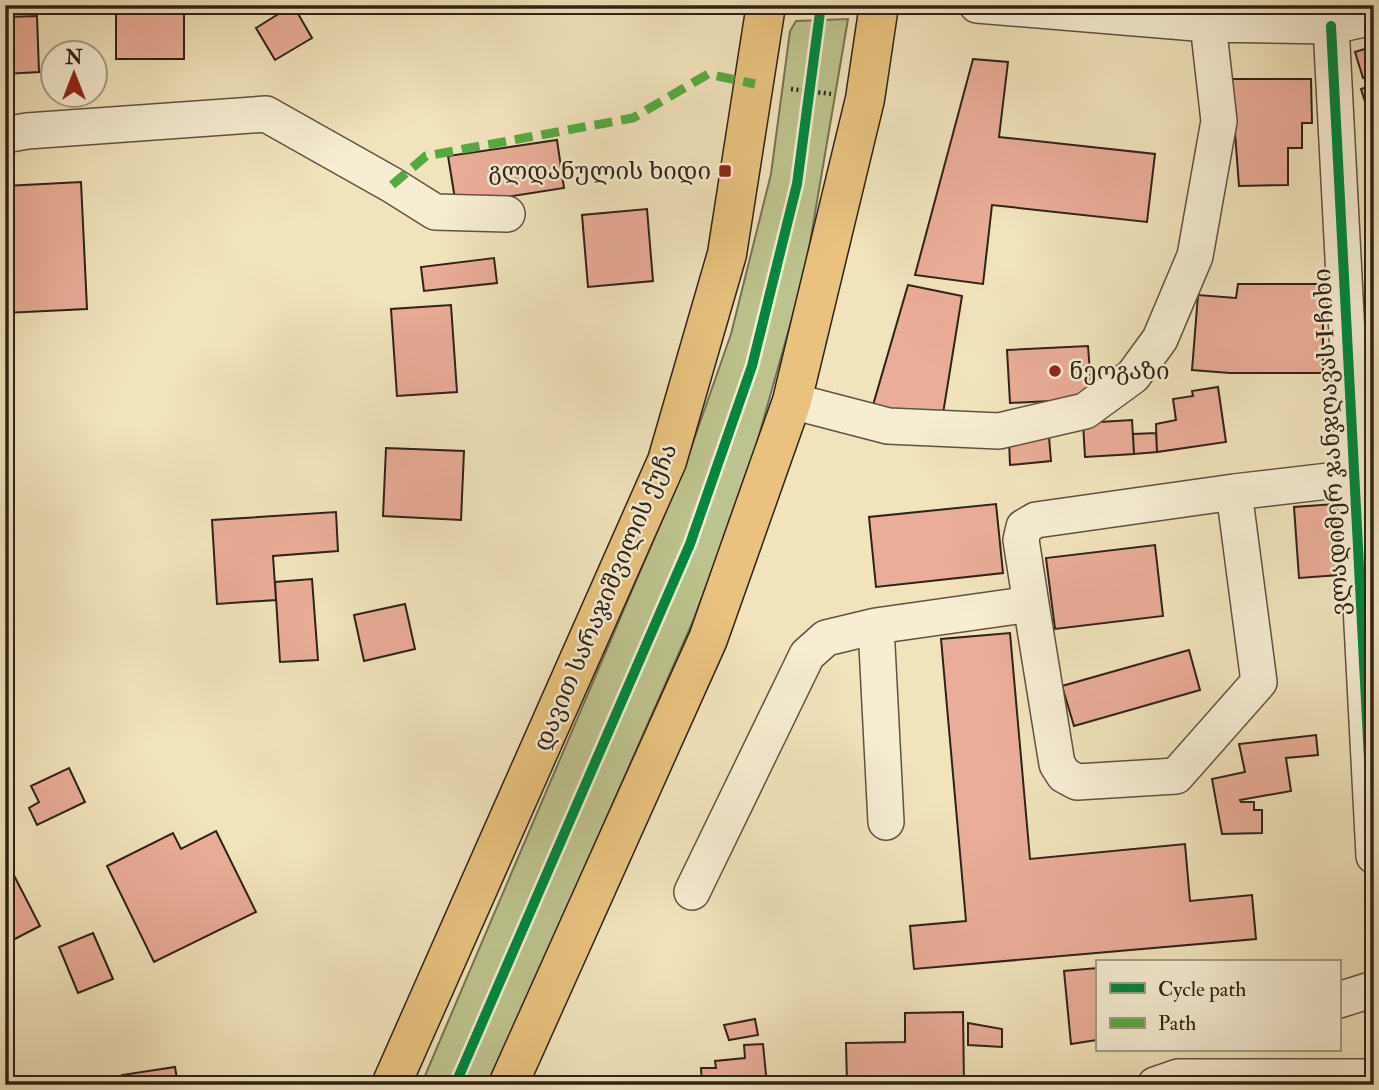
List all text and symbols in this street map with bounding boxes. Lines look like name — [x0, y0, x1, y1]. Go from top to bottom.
north arrow — [38, 38, 108, 108]
text: N — [64, 46, 83, 70]
place label: გლდანულის ხიდი — [488, 156, 711, 187]
marker: გლდანულის ხიდი — [717, 163, 733, 179]
street label: ვლადიმერ ჯანჯღავას I ჩიხი — [1307, 268, 1356, 616]
place label: ნეოგაზი — [1069, 356, 1170, 387]
marker: ნეოგაზი — [1047, 363, 1063, 379]
street label: დავით სარაჯიშვილის ქუჩა — [527, 439, 684, 756]
legend — [1096, 960, 1340, 1052]
text: Cycle path — [1158, 976, 1246, 1003]
text: Path — [1158, 1010, 1196, 1037]

